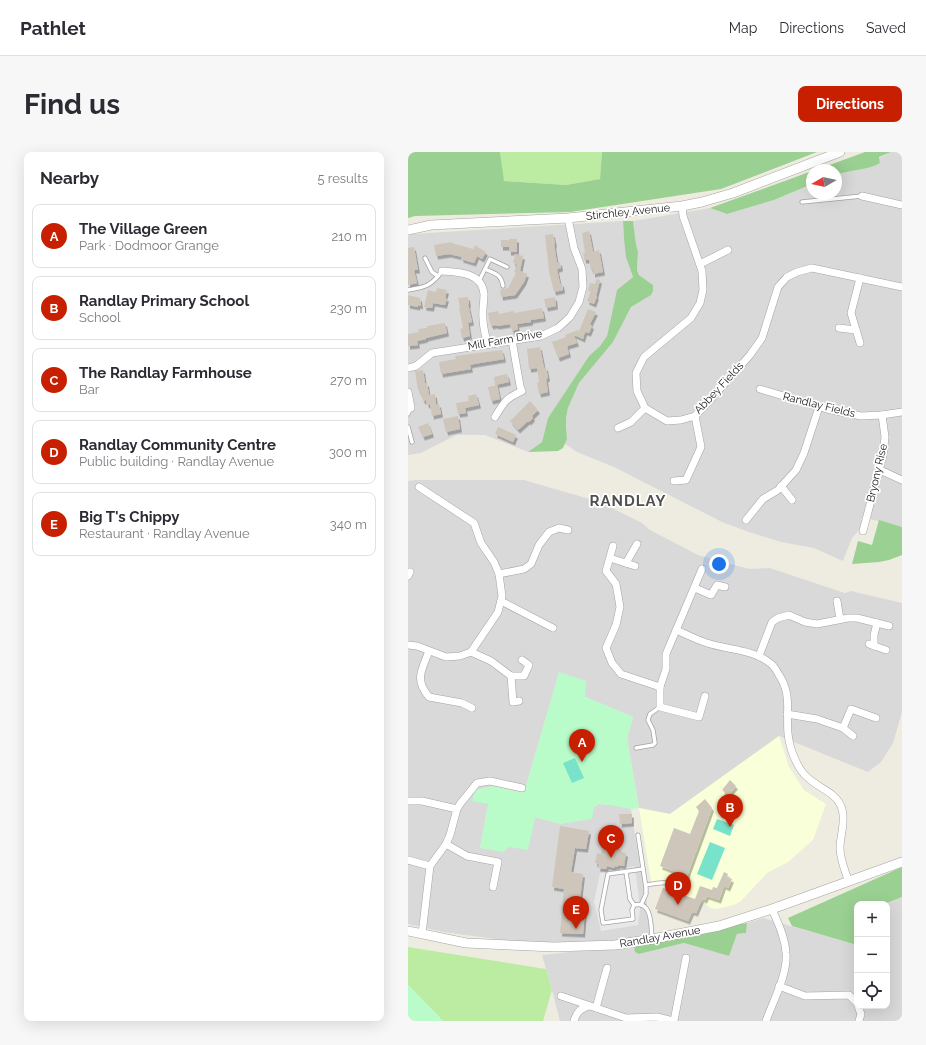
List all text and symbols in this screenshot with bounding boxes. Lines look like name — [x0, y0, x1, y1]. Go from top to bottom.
text: Pathlet — [20, 17, 86, 39]
text: Map — [729, 20, 757, 36]
text: Directions — [779, 20, 844, 36]
text: Saved — [866, 20, 906, 36]
button: Directions — [798, 86, 902, 122]
text: Find us — [24, 88, 120, 121]
north arrow — [806, 164, 842, 200]
text: Nearby — [40, 168, 99, 188]
text: 5 results — [317, 171, 368, 186]
street label: Stirchley Avenue — [585, 201, 671, 223]
text: The Village Green — [79, 220, 207, 238]
text: A — [50, 229, 58, 244]
text: 210 m — [331, 229, 367, 244]
text: Park · Dodmoor Grange — [79, 238, 219, 253]
text: Randlay Primary School — [79, 292, 249, 310]
text: B — [50, 301, 58, 316]
text: 230 m — [330, 301, 367, 316]
text: School — [79, 310, 121, 325]
street label: Mill Farm Drive — [467, 327, 544, 353]
street label: Abbey Fields — [692, 359, 746, 417]
text: The Randlay Farmhouse — [79, 364, 252, 382]
text: C — [50, 373, 58, 388]
text: 270 m — [330, 373, 367, 388]
text: Bar — [79, 382, 99, 397]
street label: Randlay Fields — [781, 390, 857, 420]
text: Randlay Community Centre — [79, 436, 276, 454]
street label: Bryony Rise — [864, 442, 890, 503]
text: D — [49, 445, 59, 460]
text: 300 m — [329, 445, 367, 460]
text: Public building · Randlay Avenue — [79, 454, 274, 469]
district label: RANDLAY — [590, 492, 666, 510]
text: Big T's Chippy — [79, 508, 180, 526]
text: E — [50, 517, 58, 532]
text: 340 m — [330, 517, 367, 532]
text: Restaurant · Randlay Avenue — [79, 526, 250, 541]
your location — [709, 554, 729, 574]
pin: A — [569, 729, 595, 762]
pin: B — [717, 794, 743, 827]
pin: C — [598, 825, 624, 858]
pin: D — [665, 872, 691, 905]
pin: E — [563, 896, 589, 929]
map controls — [854, 901, 890, 1009]
button: + — [854, 901, 890, 937]
street label: Randlay Avenue — [619, 923, 702, 951]
button: − — [854, 937, 890, 973]
button: locate — [854, 973, 890, 1009]

